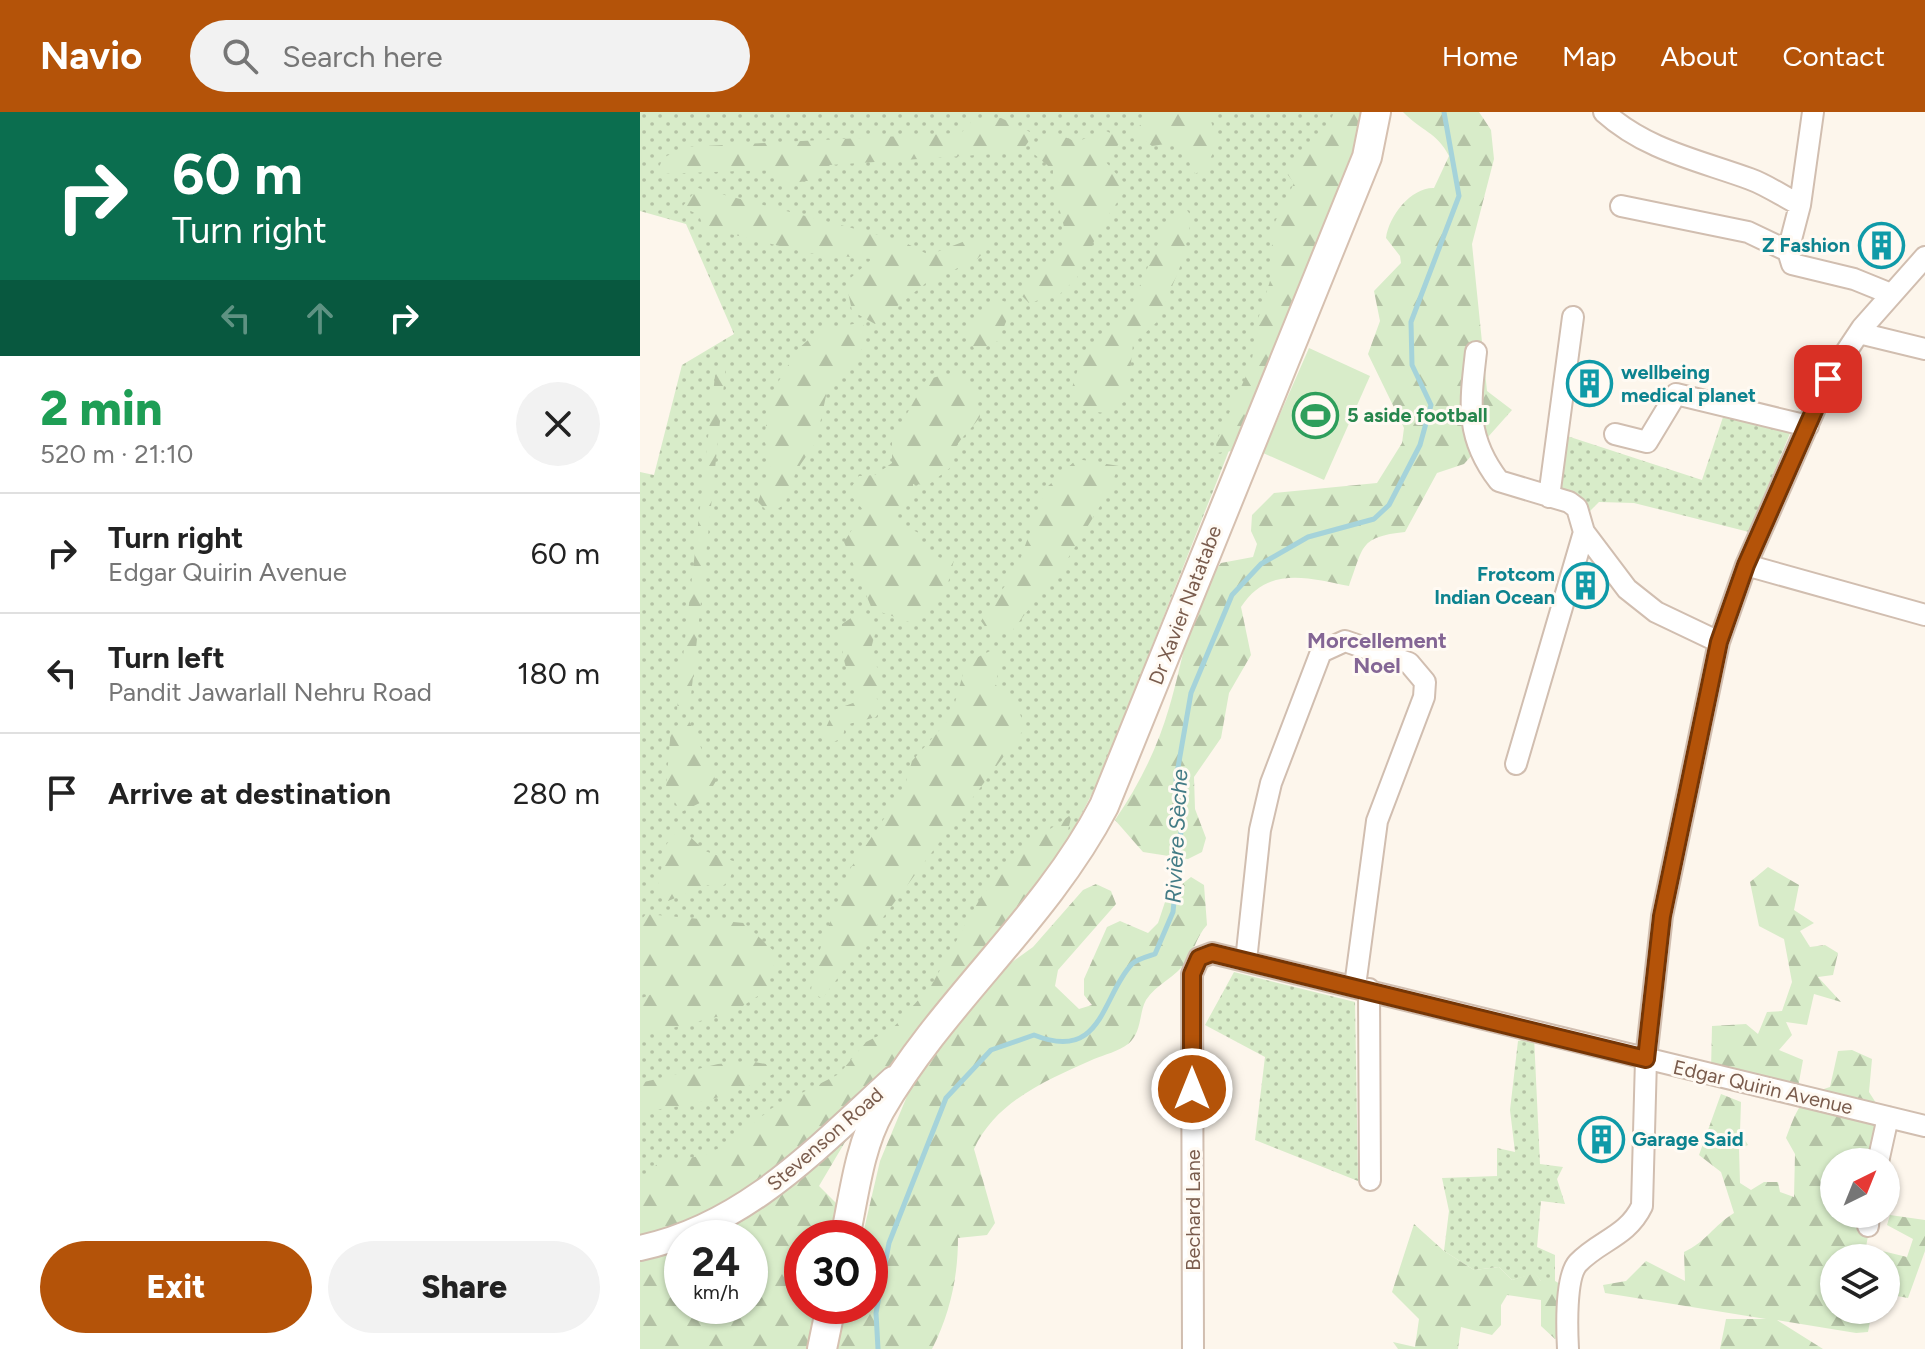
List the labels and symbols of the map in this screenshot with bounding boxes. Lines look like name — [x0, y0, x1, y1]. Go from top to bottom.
building icon: Z Fashion — [1857, 221, 1905, 269]
place label: Z Fashion — [1762, 233, 1850, 257]
pin — [1794, 345, 1862, 413]
building icon: wellbeing medical planet — [1566, 359, 1614, 407]
place label: wellbeing medical planet — [1621, 360, 1756, 407]
sports icon: 5 aside football — [1292, 391, 1340, 439]
place label: 5 aside football — [1347, 403, 1488, 427]
street label: Dr Xavier Natatabe — [1144, 522, 1226, 688]
building icon: Frotcom Indian Ocean — [1562, 561, 1610, 609]
place label: Frotcom Indian Ocean — [1434, 562, 1555, 609]
district label: Morcellement Noel — [1307, 627, 1447, 679]
water label: Rivière Sèche — [1160, 768, 1193, 904]
position arrow — [1150, 1047, 1234, 1131]
street label: Edgar Quirin Avenue — [1671, 1055, 1855, 1119]
street label: Stevenson Road — [762, 1082, 888, 1196]
building icon: Garage Said — [1577, 1115, 1625, 1163]
place label: Garage Said — [1632, 1127, 1744, 1151]
north arrow — [1820, 1148, 1900, 1228]
street label: Bechard Lane — [1181, 1149, 1205, 1271]
speed limit sign: 30 — [784, 1220, 888, 1324]

